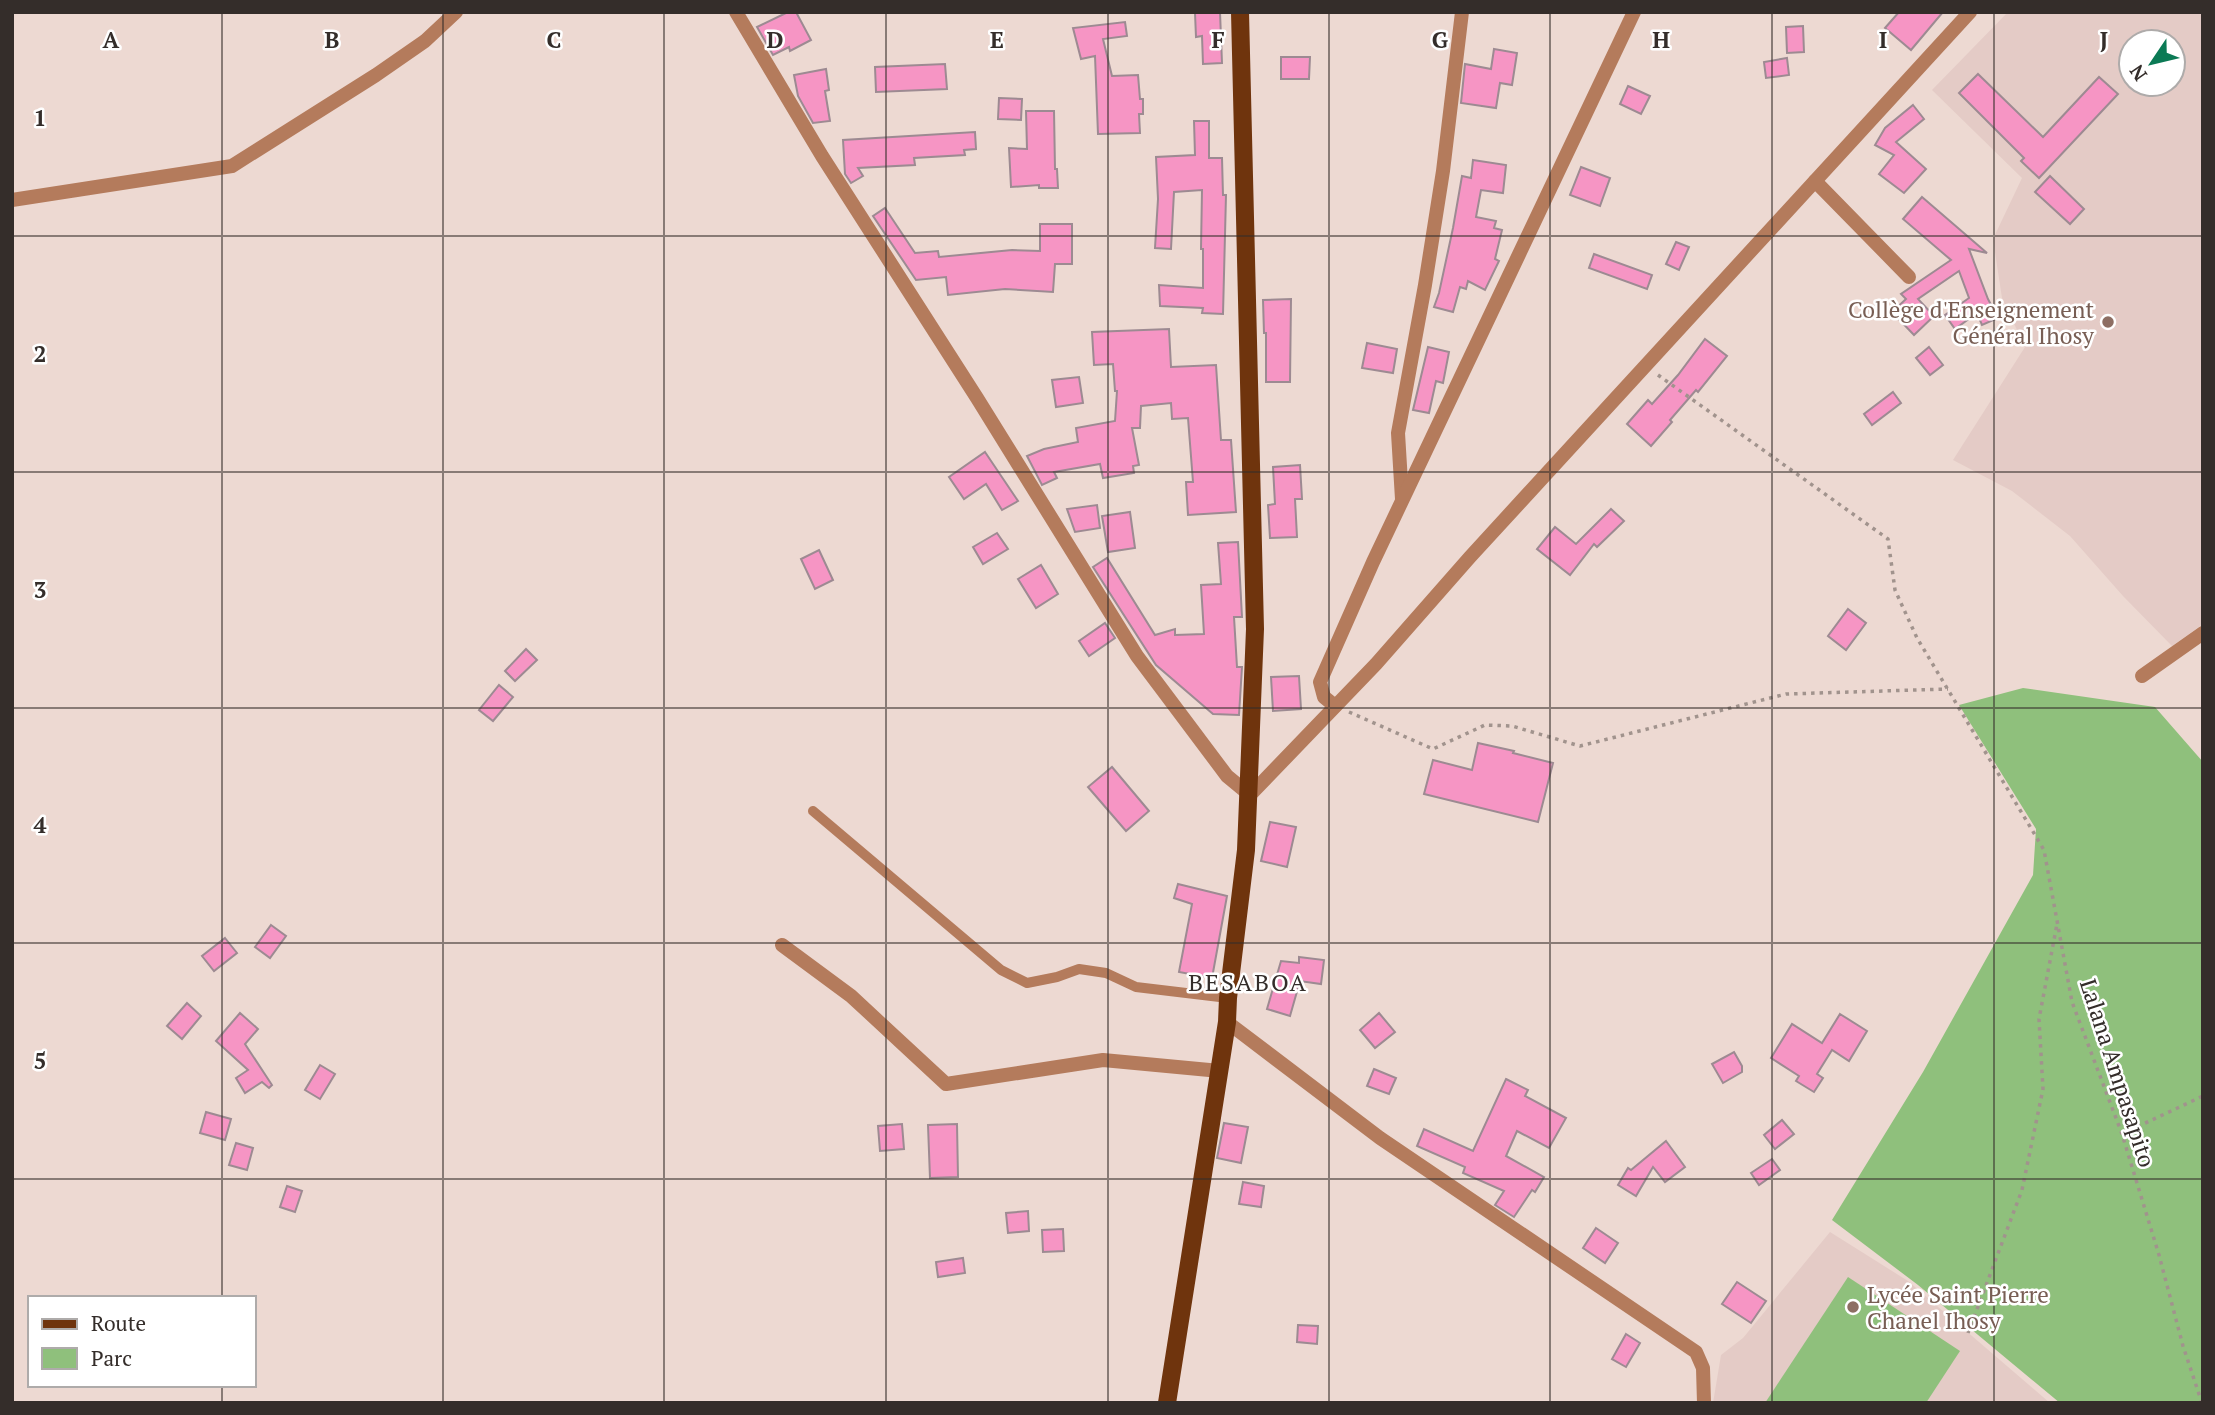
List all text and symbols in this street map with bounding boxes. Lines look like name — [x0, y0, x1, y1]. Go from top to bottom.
text: A — [103, 24, 120, 55]
text: B — [325, 24, 340, 55]
text: C — [547, 24, 562, 55]
text: D — [767, 24, 784, 55]
text: E — [990, 24, 1004, 55]
text: F — [1211, 24, 1225, 55]
text: G — [1432, 24, 1449, 55]
text: H — [1652, 24, 1670, 55]
text: I — [1879, 24, 1887, 55]
text: J — [2100, 24, 2108, 55]
north arrow — [2117, 28, 2187, 98]
text: N — [2123, 59, 2152, 86]
text: 1 — [34, 102, 47, 133]
place label: Collège d'Enseignement Général Ihosy — [1848, 294, 2094, 351]
marker: Collège d'Enseignement Général Ihosy — [2100, 314, 2116, 330]
text: 2 — [34, 338, 47, 369]
text: 3 — [34, 574, 47, 605]
text: 4 — [34, 809, 47, 840]
district label: BESABOA — [1188, 966, 1308, 998]
street label: Lalana Ampasapito — [2073, 975, 2163, 1171]
text: 5 — [34, 1045, 47, 1076]
place label: Lycée Saint Pierre Chanel Ihosy — [1867, 1279, 2049, 1336]
legend — [28, 1296, 256, 1387]
marker: Lycée Saint Pierre Chanel Ihosy — [1845, 1299, 1861, 1315]
text: Route — [91, 1309, 146, 1337]
text: Parc — [91, 1344, 132, 1372]

